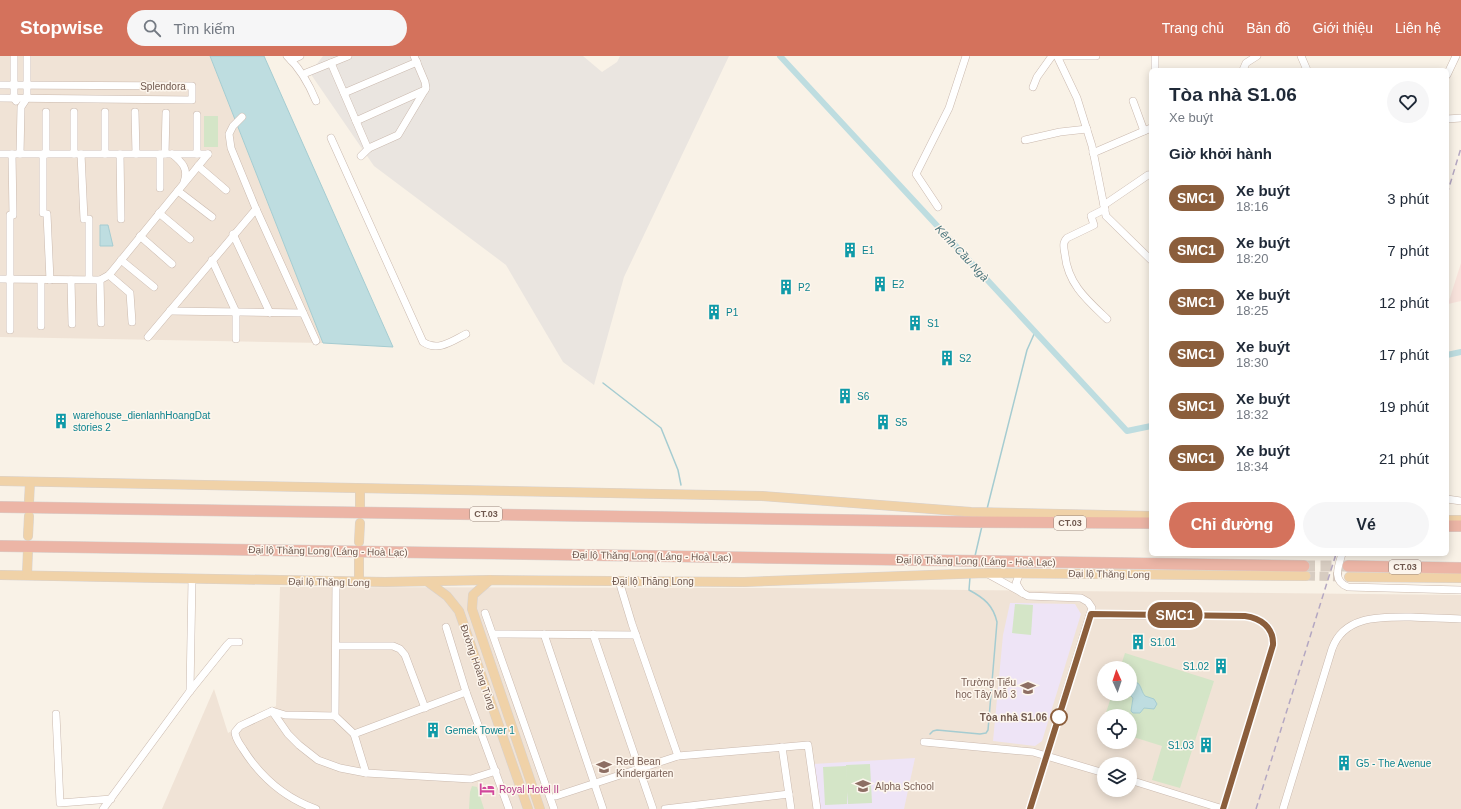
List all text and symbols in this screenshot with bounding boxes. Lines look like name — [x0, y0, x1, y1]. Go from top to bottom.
search box — [127, 10, 407, 46]
text: Stopwise — [20, 17, 103, 38]
icon: search — [141, 17, 163, 39]
text: Tìm kiếm — [173, 20, 235, 37]
text: Trang chủ — [1162, 20, 1224, 36]
text: Bản đồ — [1246, 20, 1291, 36]
text: Giới thiệu — [1313, 20, 1373, 36]
text: Liên hệ — [1395, 20, 1441, 36]
street label: Splendora — [140, 81, 186, 92]
button: heart — [1387, 81, 1429, 123]
text: Tòa nhà S1.06 — [1169, 84, 1297, 105]
text: Xe buýt — [1169, 110, 1213, 125]
text: Giờ khởi hành — [1169, 145, 1272, 162]
text: Xe buýt — [1236, 182, 1290, 199]
text: SMC1 — [1177, 190, 1216, 206]
text: 3 phút — [1387, 190, 1429, 207]
text: 18:16 — [1236, 199, 1268, 214]
water label: Kênh Cầu Ngà — [933, 223, 991, 283]
text: Xe buýt — [1236, 234, 1290, 251]
building icon: E1 — [841, 241, 859, 259]
text: SMC1 — [1177, 242, 1216, 258]
text: 7 phút — [1387, 242, 1429, 259]
place label: E1 — [862, 245, 875, 256]
text: 18:20 — [1236, 251, 1268, 266]
building icon: E2 — [871, 275, 889, 293]
building icon: P2 — [777, 278, 795, 296]
place label: E2 — [892, 279, 905, 290]
place label: P2 — [798, 282, 811, 293]
text: Xe buýt — [1236, 286, 1290, 303]
text: SMC1 — [1177, 294, 1216, 310]
text: 12 phút — [1379, 294, 1429, 311]
building icon: P1 — [705, 303, 723, 321]
text: 18:25 — [1236, 303, 1268, 318]
place label: P1 — [726, 307, 739, 318]
building icon: S1 — [906, 314, 924, 332]
place label: S1 — [927, 318, 940, 329]
text: Xe buýt — [1236, 338, 1290, 355]
text: SMC1 — [1177, 346, 1216, 362]
text: 17 phút — [1379, 346, 1429, 363]
building icon: S2 — [938, 349, 956, 367]
place label: S2 — [959, 353, 972, 364]
text: 18:30 — [1236, 355, 1268, 370]
building icon: S6 — [836, 387, 854, 405]
text: Xe buýt — [1236, 390, 1290, 407]
place label: S6 — [857, 391, 870, 402]
text: SMC1 — [1177, 398, 1216, 414]
text: 19 phút — [1379, 398, 1429, 415]
text: 18:32 — [1236, 407, 1268, 422]
place label: warehouse_dienlanhHoangDat stories 2 — [72, 410, 211, 433]
building icon: warehouse_dienlanhHoangDat stories 2 — [52, 412, 70, 430]
building icon: S5 — [874, 413, 892, 431]
place label: S5 — [895, 417, 908, 428]
text: Xe buýt — [1236, 442, 1290, 459]
text: SMC1 — [1177, 450, 1216, 466]
text: 21 phút — [1379, 450, 1429, 467]
text: 18:34 — [1236, 459, 1268, 474]
button: Chỉ đường — [1169, 502, 1295, 548]
button: Vé — [1303, 502, 1429, 548]
road number: CT.03 — [470, 507, 502, 521]
road number: CT.03 — [1054, 516, 1086, 530]
street label: Đại lộ Thăng Long (Láng - Hoà Lạc) — [248, 544, 408, 558]
street label: Đại lộ Thăng Long (Láng - Hoà Lạc) — [572, 549, 732, 563]
street label: Đại lộ Thăng Long (Láng - Hoà Lạc) — [896, 554, 1056, 568]
road number: CT.03 — [1389, 560, 1421, 574]
street label: Đại lộ Thăng Long — [1068, 568, 1150, 580]
street label: Đại lộ Thăng Long — [288, 576, 370, 588]
street label: Đại lộ Thăng Long — [612, 576, 694, 587]
line badge: SMC1 — [1147, 602, 1203, 628]
text: SMC1 — [1156, 607, 1194, 623]
street label: Đường Hoàng Tùng — [458, 623, 498, 711]
building icon: S1.01 — [1129, 633, 1147, 651]
place label: S1.01 — [1150, 637, 1177, 648]
building icon: S1.02 — [1212, 657, 1230, 675]
north arrow — [1097, 661, 1137, 701]
map controls — [1097, 661, 1137, 797]
place label: S1.02 — [1183, 661, 1209, 672]
place label: Trường Tiểu học Tây Mỗ 3 — [956, 677, 1016, 700]
school or university icon: Trường Tiểu học Tây Mỗ 3 — [1019, 679, 1037, 697]
marker: Tòa nhà S1.06 — [1050, 708, 1068, 726]
button: locate — [1097, 709, 1137, 749]
place label: Tòa nhà S1.06 — [980, 712, 1047, 723]
building icon: Gemek Tower 1 — [424, 721, 442, 739]
place label: Gemek Tower 1 — [445, 725, 515, 736]
building icon: S1.03 — [1197, 736, 1215, 754]
place label: S1.03 — [1168, 740, 1194, 751]
building icon: G5 - The Avenue — [1335, 754, 1353, 772]
place label: Red Bean Kindergarten — [616, 756, 673, 779]
button: layers — [1097, 757, 1137, 797]
school or university icon: Red Bean Kindergarten — [595, 758, 613, 776]
place label: G5 - The Avenue — [1356, 758, 1432, 769]
school or university icon: Alpha School — [854, 777, 872, 795]
hotel icon: Royal Hotel II — [478, 780, 496, 798]
place label: Alpha School — [875, 781, 934, 792]
place label: Royal Hotel II — [499, 784, 559, 795]

